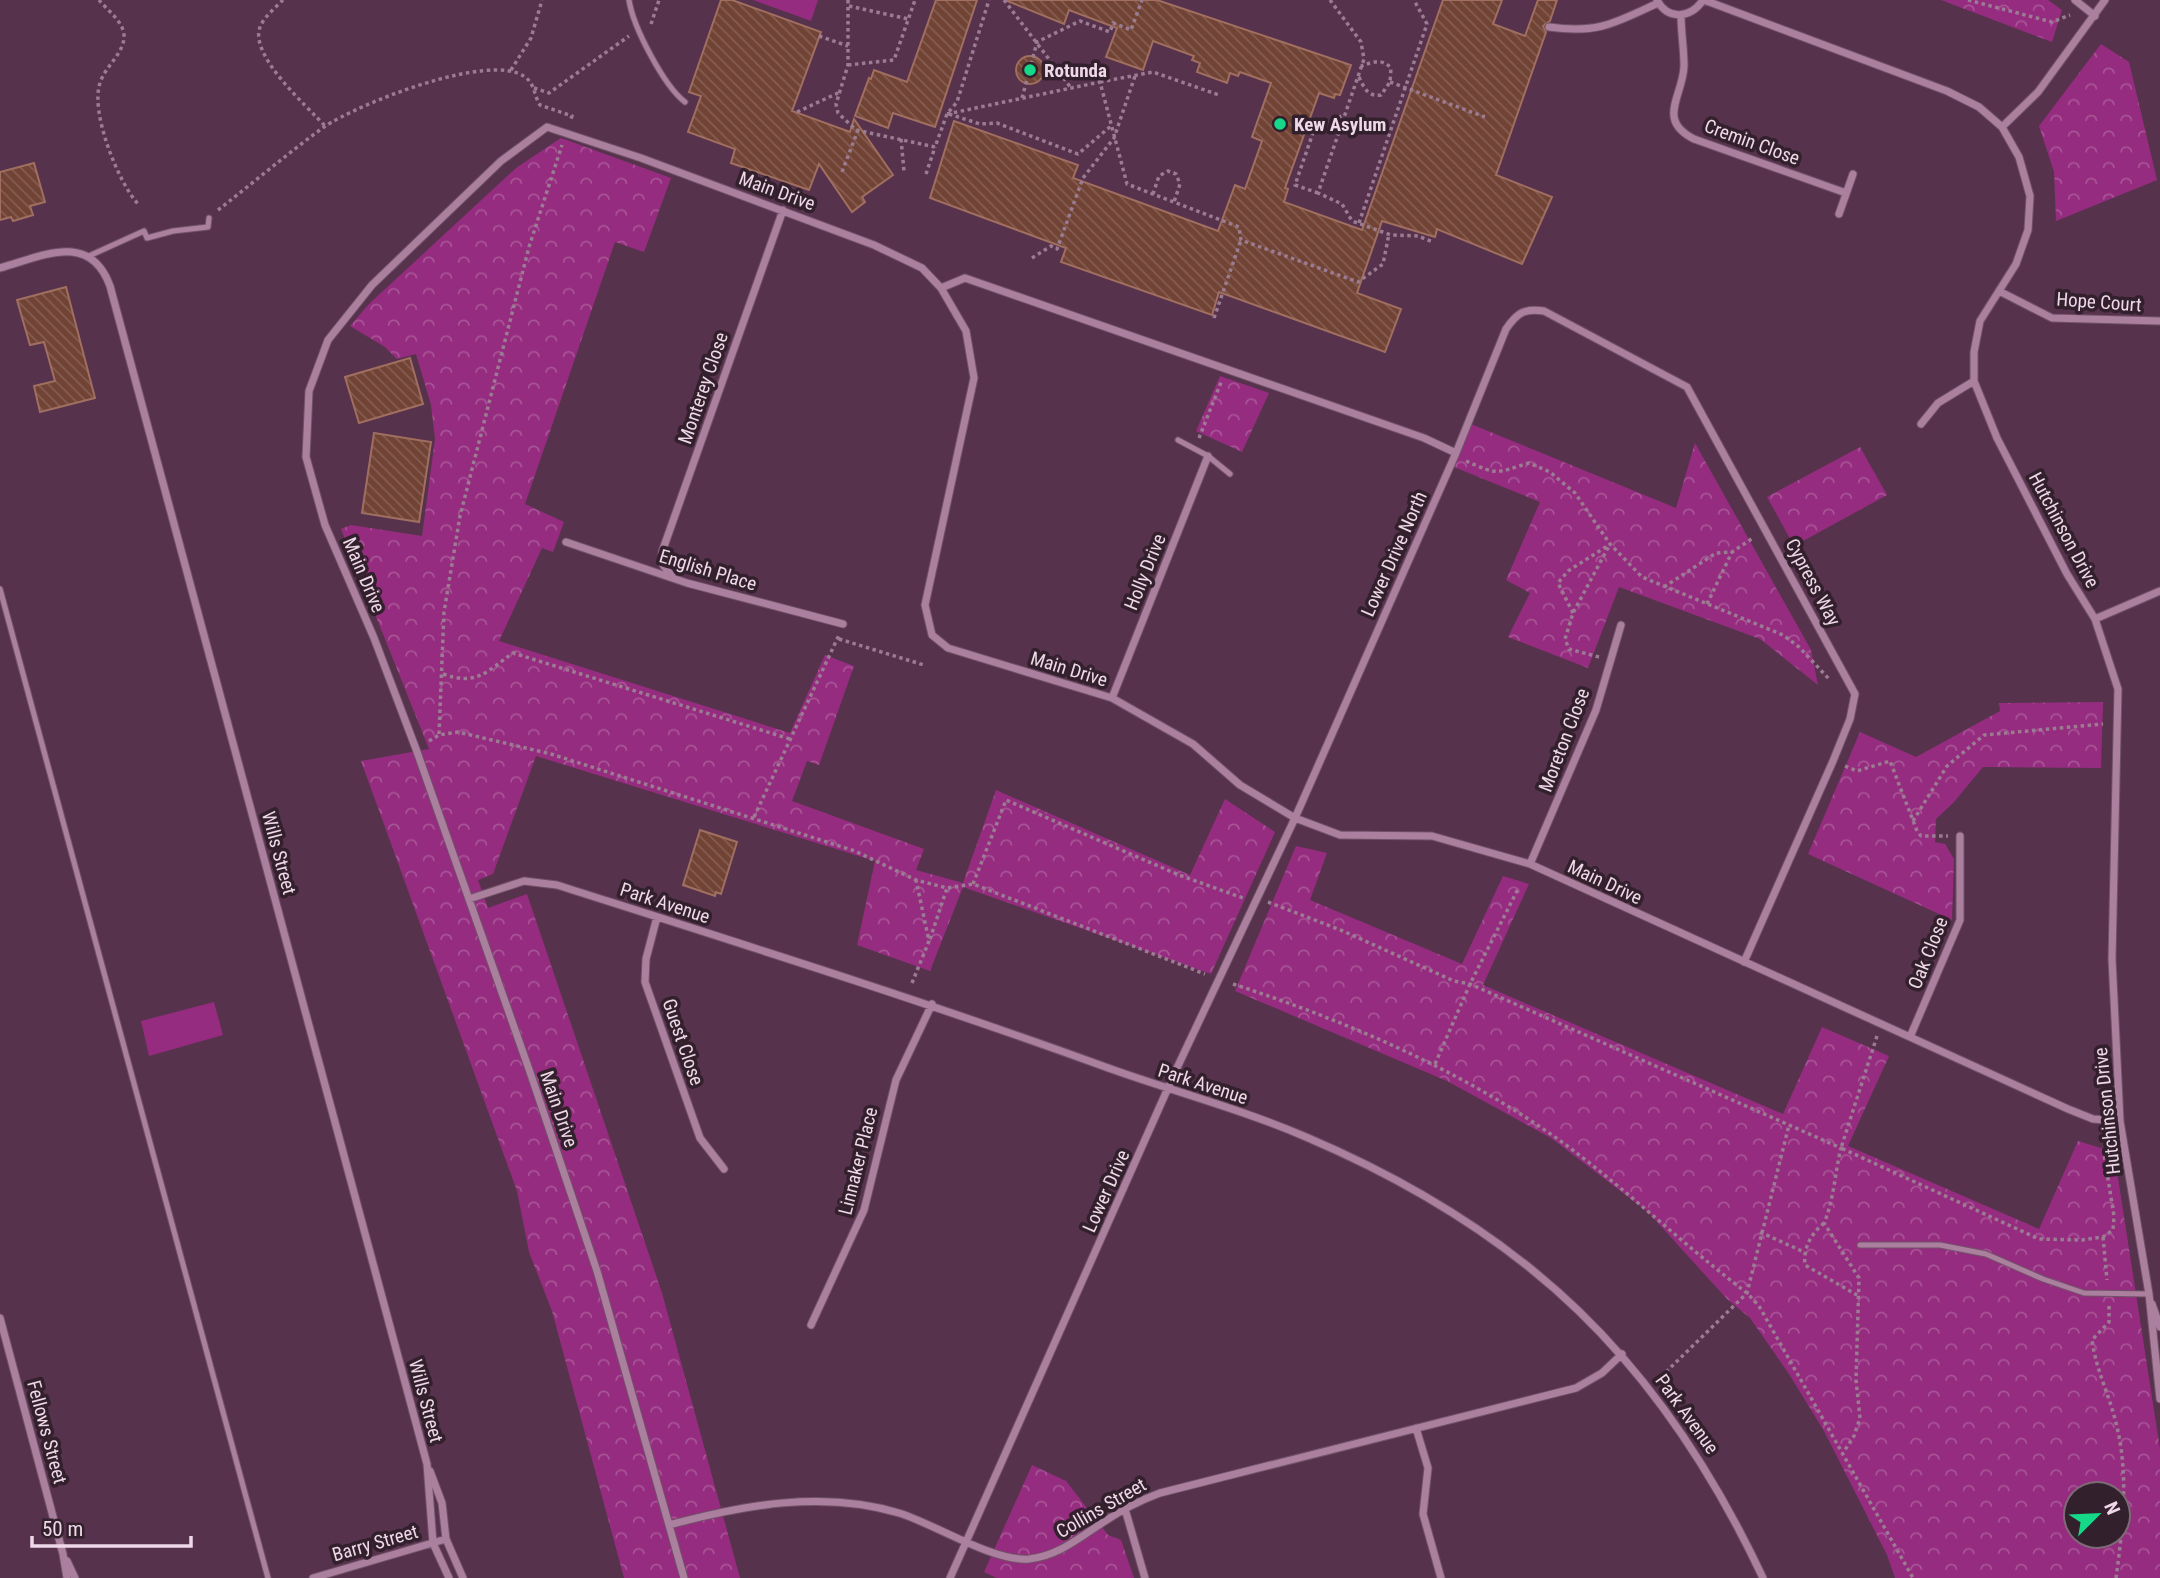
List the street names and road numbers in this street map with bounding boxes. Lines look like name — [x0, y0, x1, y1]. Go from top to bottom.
street label: Cremin Close — [1701, 114, 1803, 170]
street label: Main Drive — [736, 167, 818, 215]
street label: Hope Court — [2056, 288, 2142, 316]
street label: Monterey Close — [673, 329, 733, 447]
street label: Hutchinson Drive — [2024, 468, 2104, 592]
street label: Lower Drive North — [1356, 488, 1432, 620]
street label: Holly Drive — [1119, 530, 1171, 614]
street label: Main Drive — [338, 534, 390, 616]
street label: Cypress Way — [1780, 535, 1846, 630]
street label: English Place — [657, 544, 760, 596]
street label: Main Drive — [1028, 646, 1110, 692]
street label: Moreton Close — [1534, 685, 1594, 795]
street label: Wills Street — [257, 809, 301, 897]
street label: Main Drive — [1564, 855, 1646, 909]
street label: Park Avenue — [617, 878, 713, 928]
street label: Oak Close — [1903, 914, 1953, 992]
street label: Guest Close — [657, 996, 709, 1088]
street label: Hutchinson Drive — [2089, 1046, 2125, 1176]
street label: Park Avenue — [1155, 1059, 1251, 1109]
street label: Main Drive — [535, 1068, 583, 1150]
street label: Linnaker Place — [834, 1105, 882, 1217]
street label: Lower Drive — [1078, 1146, 1134, 1236]
street label: Wills Street — [404, 1357, 448, 1445]
street label: Park Avenue — [1650, 1370, 1724, 1458]
street label: Fellows Street — [22, 1378, 72, 1486]
street label: Collins Street — [1052, 1473, 1150, 1543]
street label: Barry Street — [330, 1520, 420, 1566]

